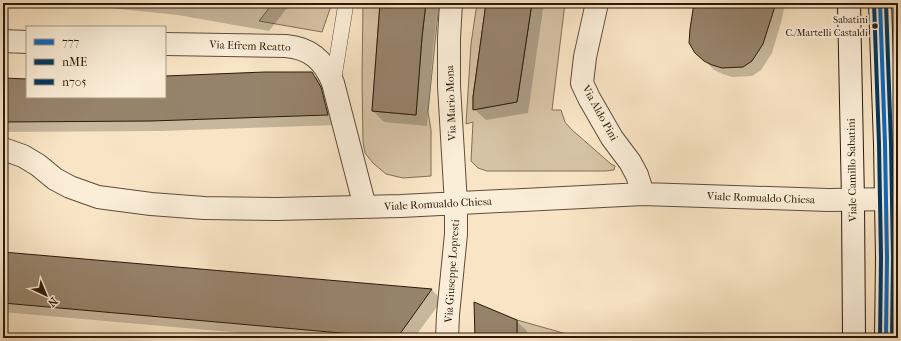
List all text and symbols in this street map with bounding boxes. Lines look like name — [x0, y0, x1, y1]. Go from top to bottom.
place label: Sabatini C./Martelli Castaldi — [785, 14, 868, 39]
marker: Sabatini C./Martelli Castaldi — [870, 21, 880, 31]
legend — [26, 26, 166, 98]
text: 777 — [62, 35, 80, 49]
street label: Via Efrem Reatto — [208, 38, 291, 54]
text: nME — [62, 55, 87, 69]
street label: Via Mario Mona — [443, 64, 459, 142]
text: n705 — [62, 75, 87, 89]
street label: Via Aldo Pini — [579, 82, 621, 144]
street label: Viale Camillo Sabatini — [845, 117, 859, 223]
street label: Viale Romualdo Chiesa — [706, 190, 816, 206]
street label: Viale Romualdo Chiesa — [383, 195, 493, 213]
street label: Via Giuseppe Lopresti — [442, 218, 462, 324]
north arrow — [26, 275, 66, 315]
text: N — [45, 294, 60, 310]

